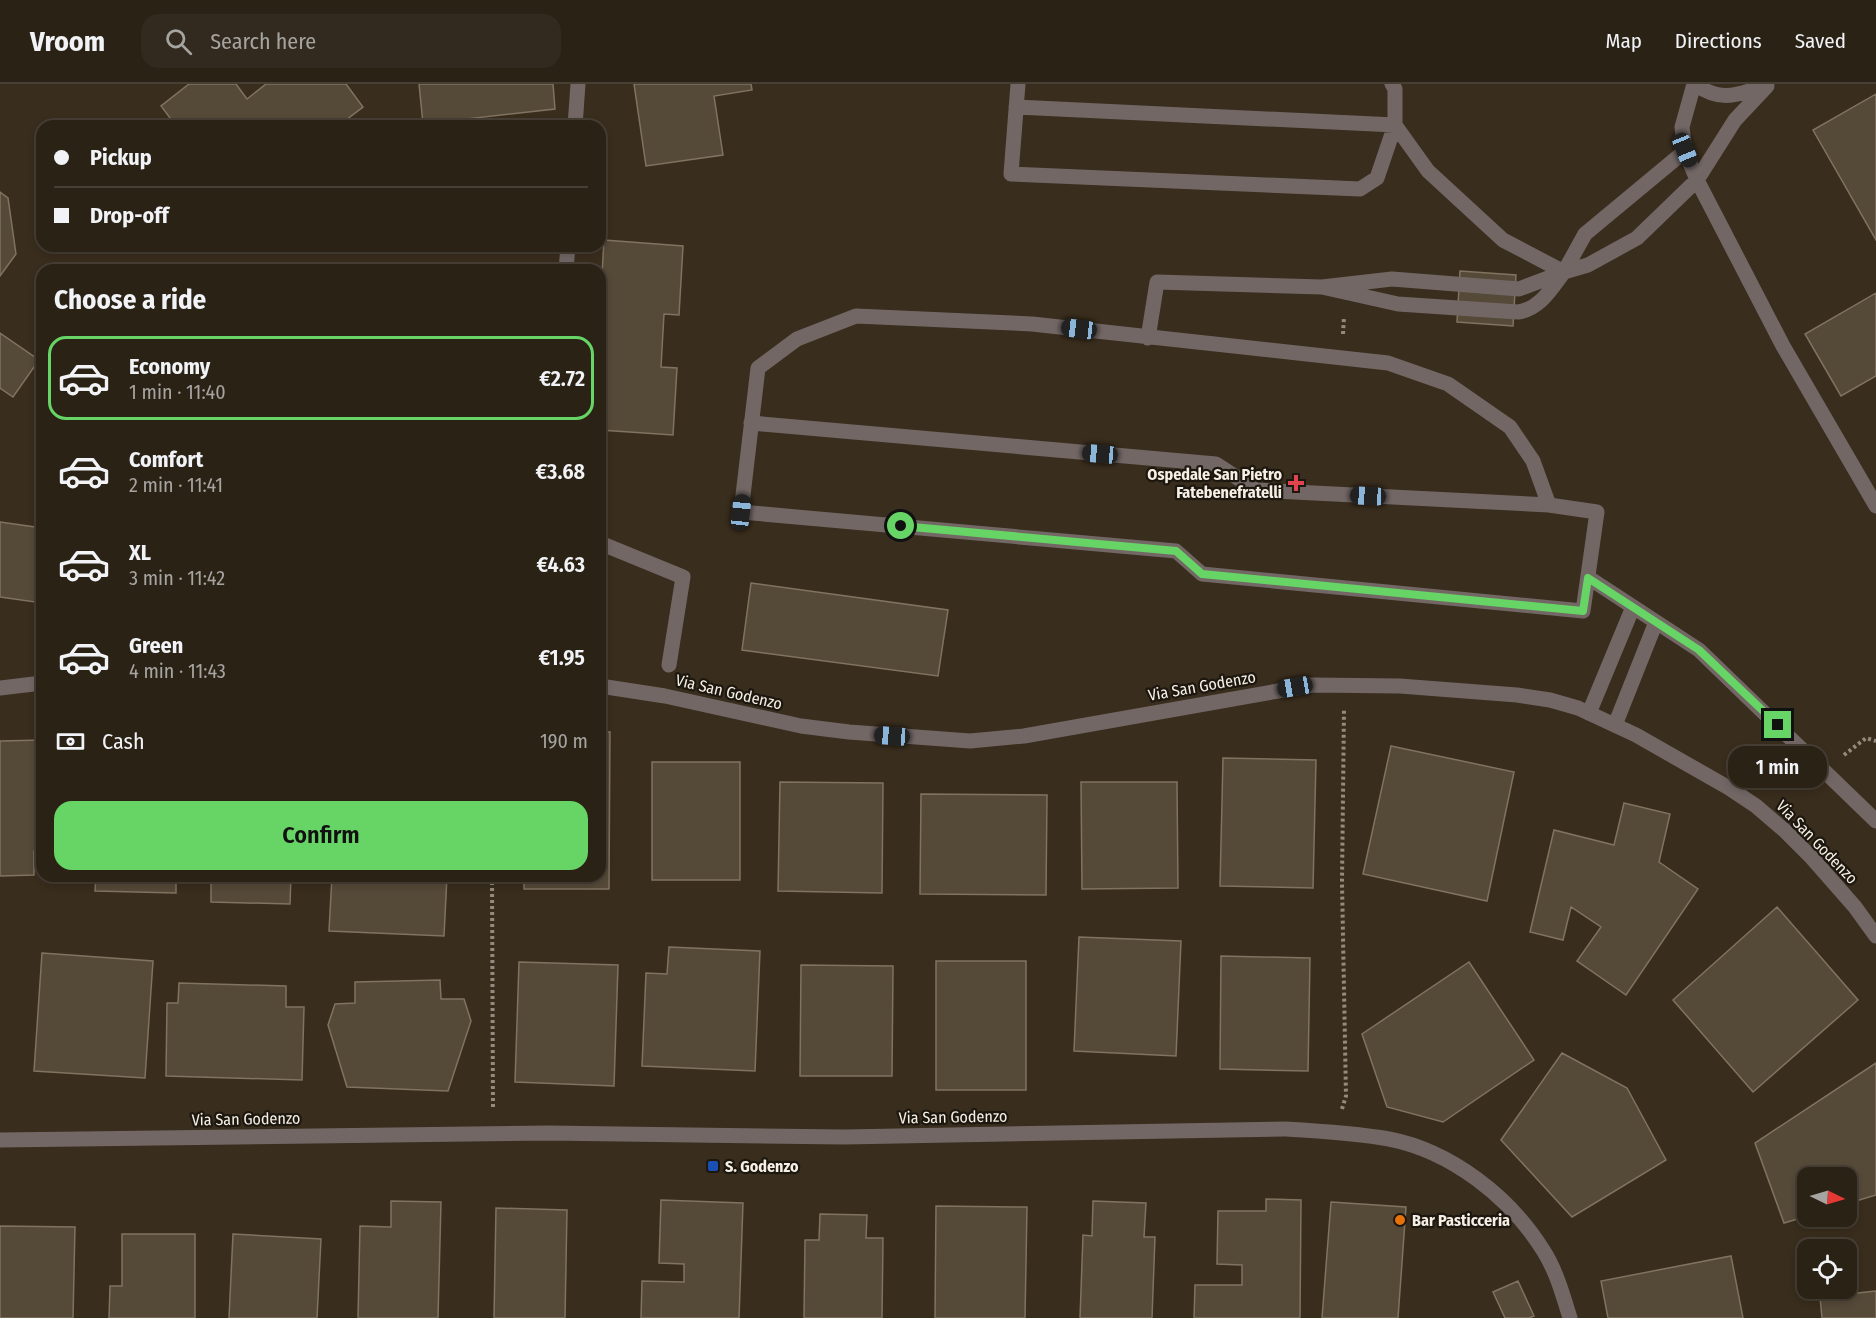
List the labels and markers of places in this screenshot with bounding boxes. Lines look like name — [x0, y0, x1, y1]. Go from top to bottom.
place label: Ospedale San Pietro Fatebenefratelli — [1147, 465, 1282, 502]
marker: Ospedale San Pietro Fatebenefratelli — [1287, 474, 1305, 492]
place label: S. Godenzo — [725, 1157, 799, 1176]
marker: S. Godenzo — [706, 1159, 720, 1173]
place label: Bar Pasticceria — [1412, 1211, 1510, 1230]
marker: Bar Pasticceria — [1393, 1213, 1407, 1227]

